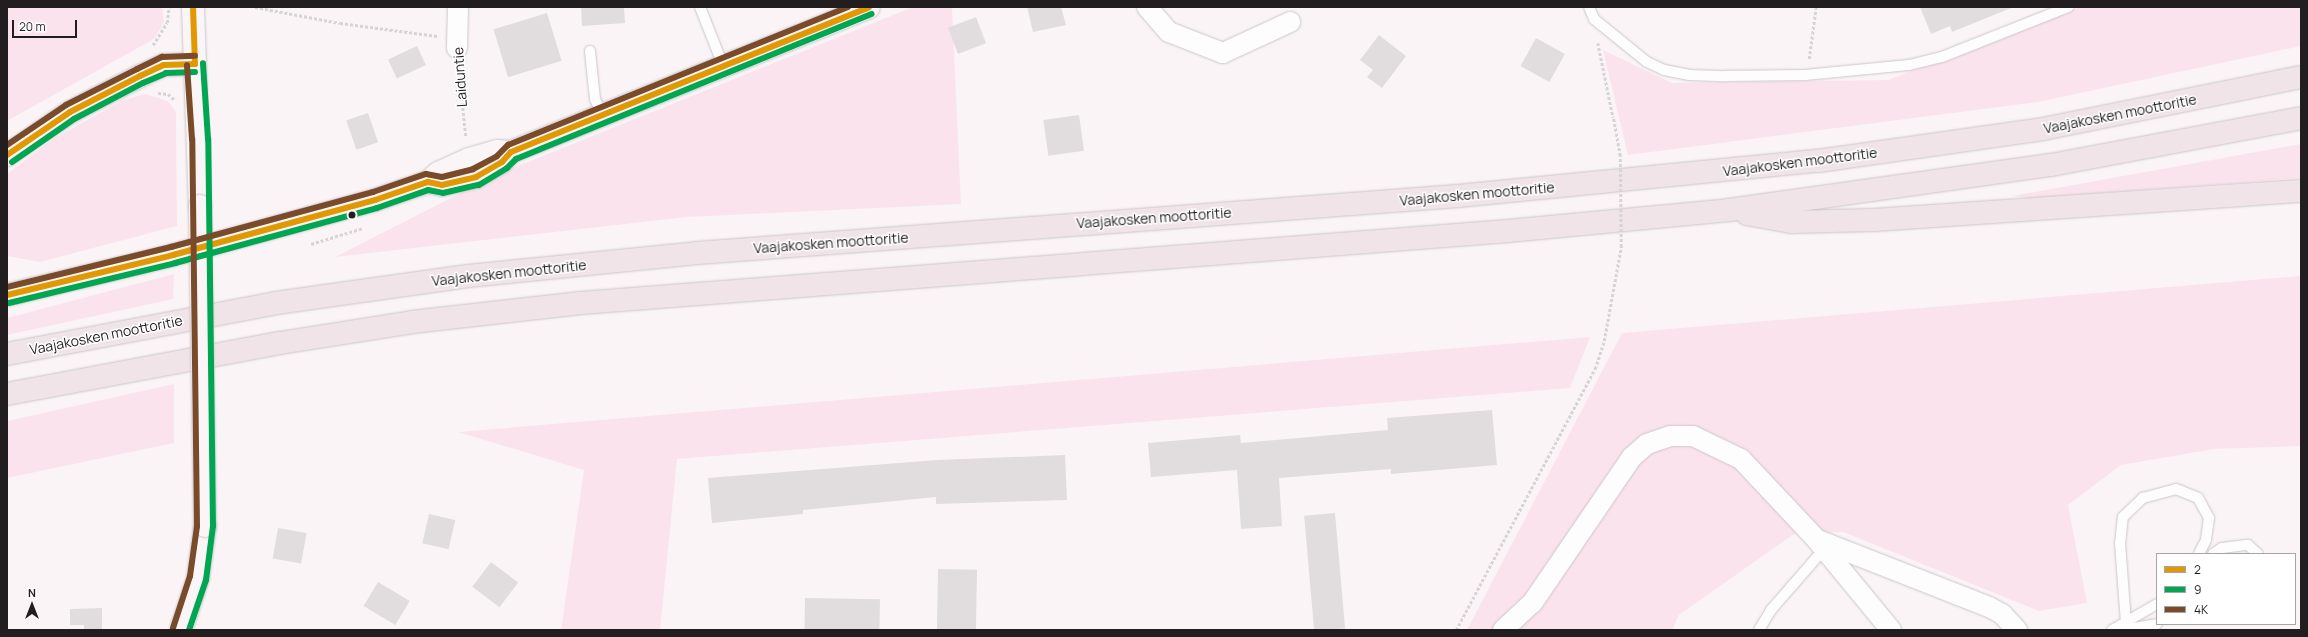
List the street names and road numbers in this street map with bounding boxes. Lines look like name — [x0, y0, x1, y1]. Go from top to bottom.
street label: Laiduntie — [450, 46, 470, 108]
street label: Vaajakosken moottoritie — [2042, 91, 2198, 137]
street label: Vaajakosken moottoritie — [1722, 144, 1878, 180]
street label: Vaajakosken moottoritie — [1399, 179, 1555, 209]
street label: Vaajakosken moottoritie — [1076, 204, 1232, 232]
street label: Vaajakosken moottoritie — [753, 229, 909, 257]
street label: Vaajakosken moottoritie — [431, 257, 587, 289]
street label: Vaajakosken moottoritie — [28, 312, 184, 358]

